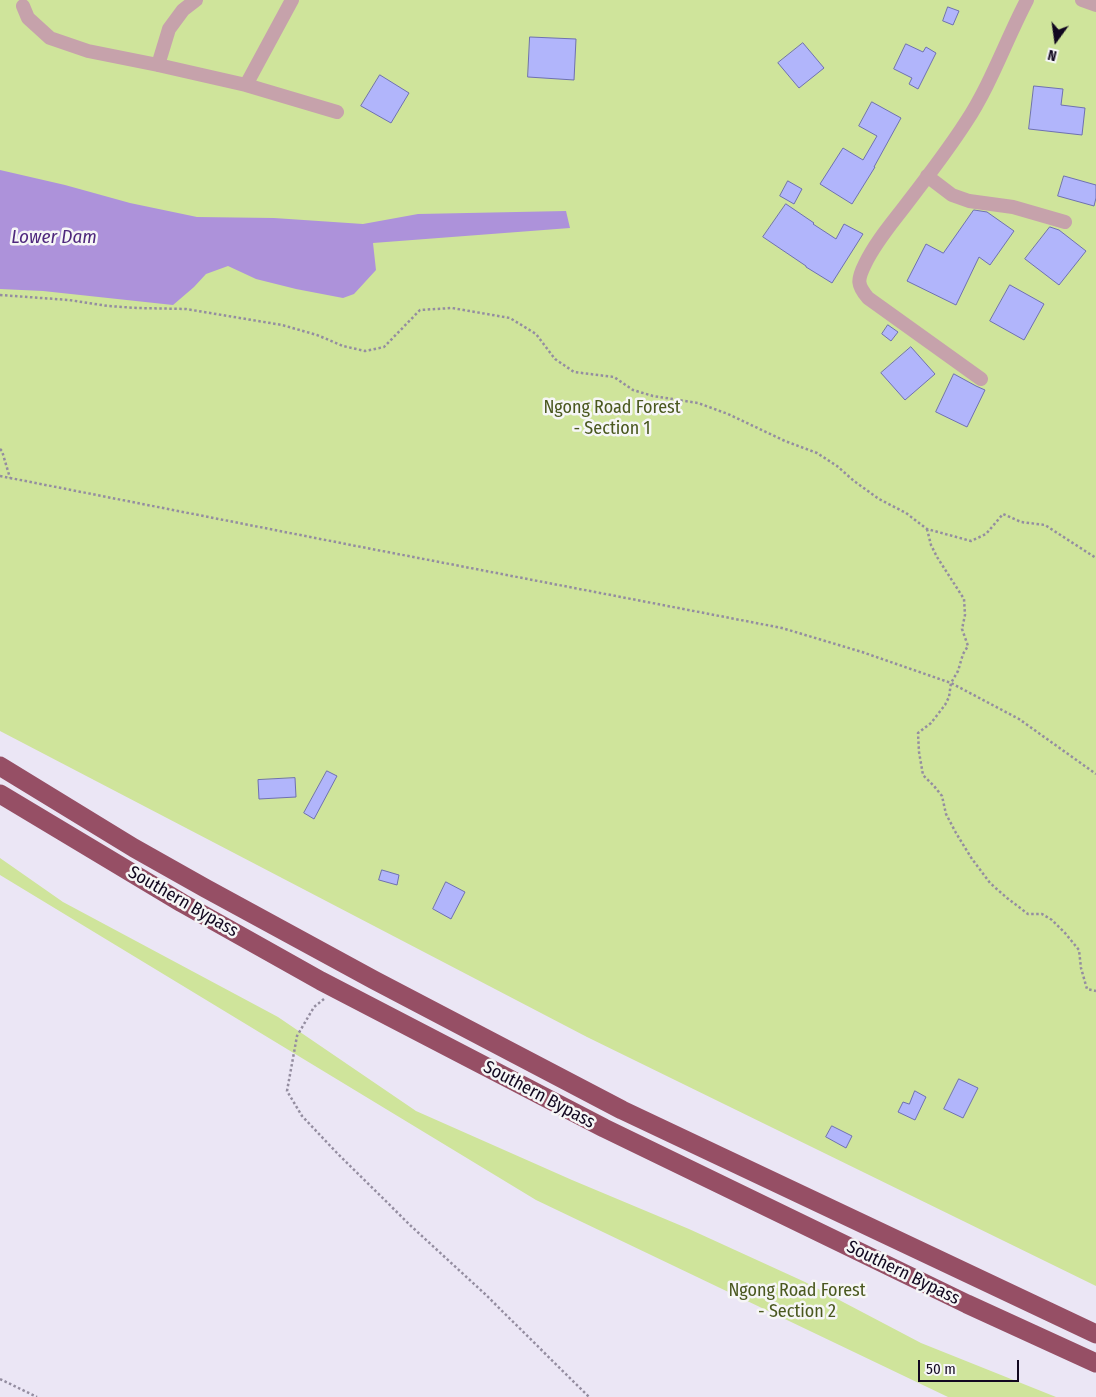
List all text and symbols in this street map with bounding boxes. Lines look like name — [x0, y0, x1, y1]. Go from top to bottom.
north arrow — [1031, 15, 1081, 65]
text: N — [1046, 46, 1058, 64]
water label: Lower Dam — [11, 227, 97, 249]
park label: Ngong Road Forest - Section 1 — [543, 397, 681, 439]
street label: Southern Bypass — [124, 862, 242, 942]
street label: Southern Bypass — [480, 1057, 598, 1133]
street label: Southern Bypass — [843, 1236, 963, 1310]
park label: Ngong Road Forest - Section 2 — [728, 1280, 866, 1322]
scale bar — [921, 1350, 1022, 1382]
text: 50 m — [926, 1360, 956, 1378]

